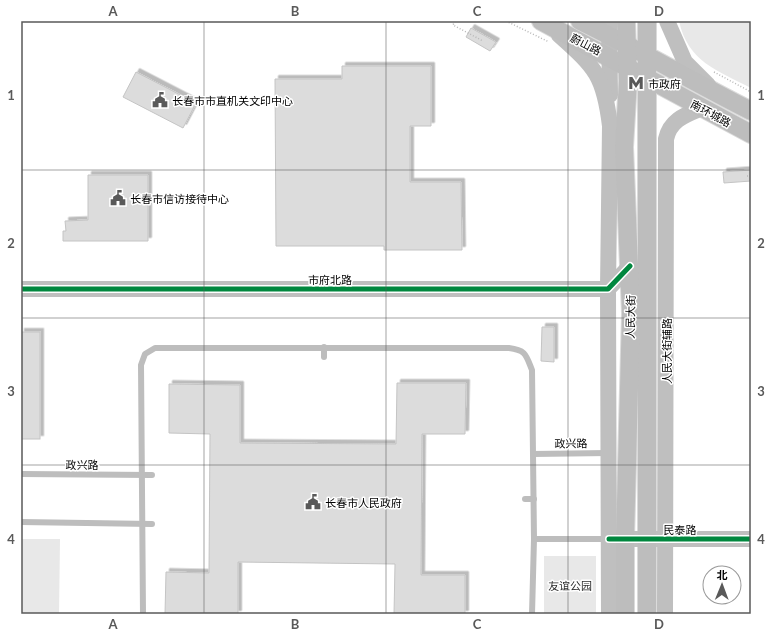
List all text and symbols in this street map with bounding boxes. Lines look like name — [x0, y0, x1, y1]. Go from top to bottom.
text: A — [107, 3, 118, 19]
text: B — [291, 3, 300, 19]
text: C — [473, 3, 482, 19]
text: D — [654, 3, 664, 19]
street label: 蔚山路 — [568, 31, 604, 57]
metro station icon: 市政府 — [627, 74, 645, 92]
place label: 市政府 — [648, 77, 681, 90]
text: 1 — [7, 87, 15, 103]
text: 1 — [757, 87, 765, 103]
public building icon: 长春市市直机关文印中心 — [151, 91, 169, 109]
place label: 长春市市直机关文印中心 — [172, 94, 293, 107]
street label: 南环城路 — [689, 97, 733, 129]
public building icon: 长春市信访接待中心 — [109, 189, 127, 207]
place label: 长春市信访接待中心 — [130, 192, 229, 205]
text: 2 — [7, 235, 15, 251]
text: 2 — [757, 235, 765, 251]
street label: 市府北路 — [308, 273, 352, 286]
street label: 人民大街 — [623, 295, 637, 339]
street label: 人民大街辅路 — [660, 318, 673, 384]
text: 3 — [7, 383, 15, 399]
text: 3 — [757, 383, 765, 399]
street label: 政兴路 — [554, 436, 588, 450]
street label: 政兴路 — [66, 458, 99, 471]
public building icon: 长春市人民政府 — [304, 493, 322, 511]
place label: 长春市人民政府 — [325, 496, 402, 509]
street label: 民泰路 — [664, 523, 697, 536]
text: 4 — [7, 531, 15, 547]
text: 4 — [757, 531, 765, 547]
north arrow — [702, 565, 742, 605]
text: 北 — [717, 568, 728, 581]
park label: 友谊公园 — [548, 579, 592, 592]
text: A — [107, 616, 118, 632]
text: B — [291, 616, 300, 632]
text: C — [473, 616, 482, 632]
text: D — [654, 616, 664, 632]

